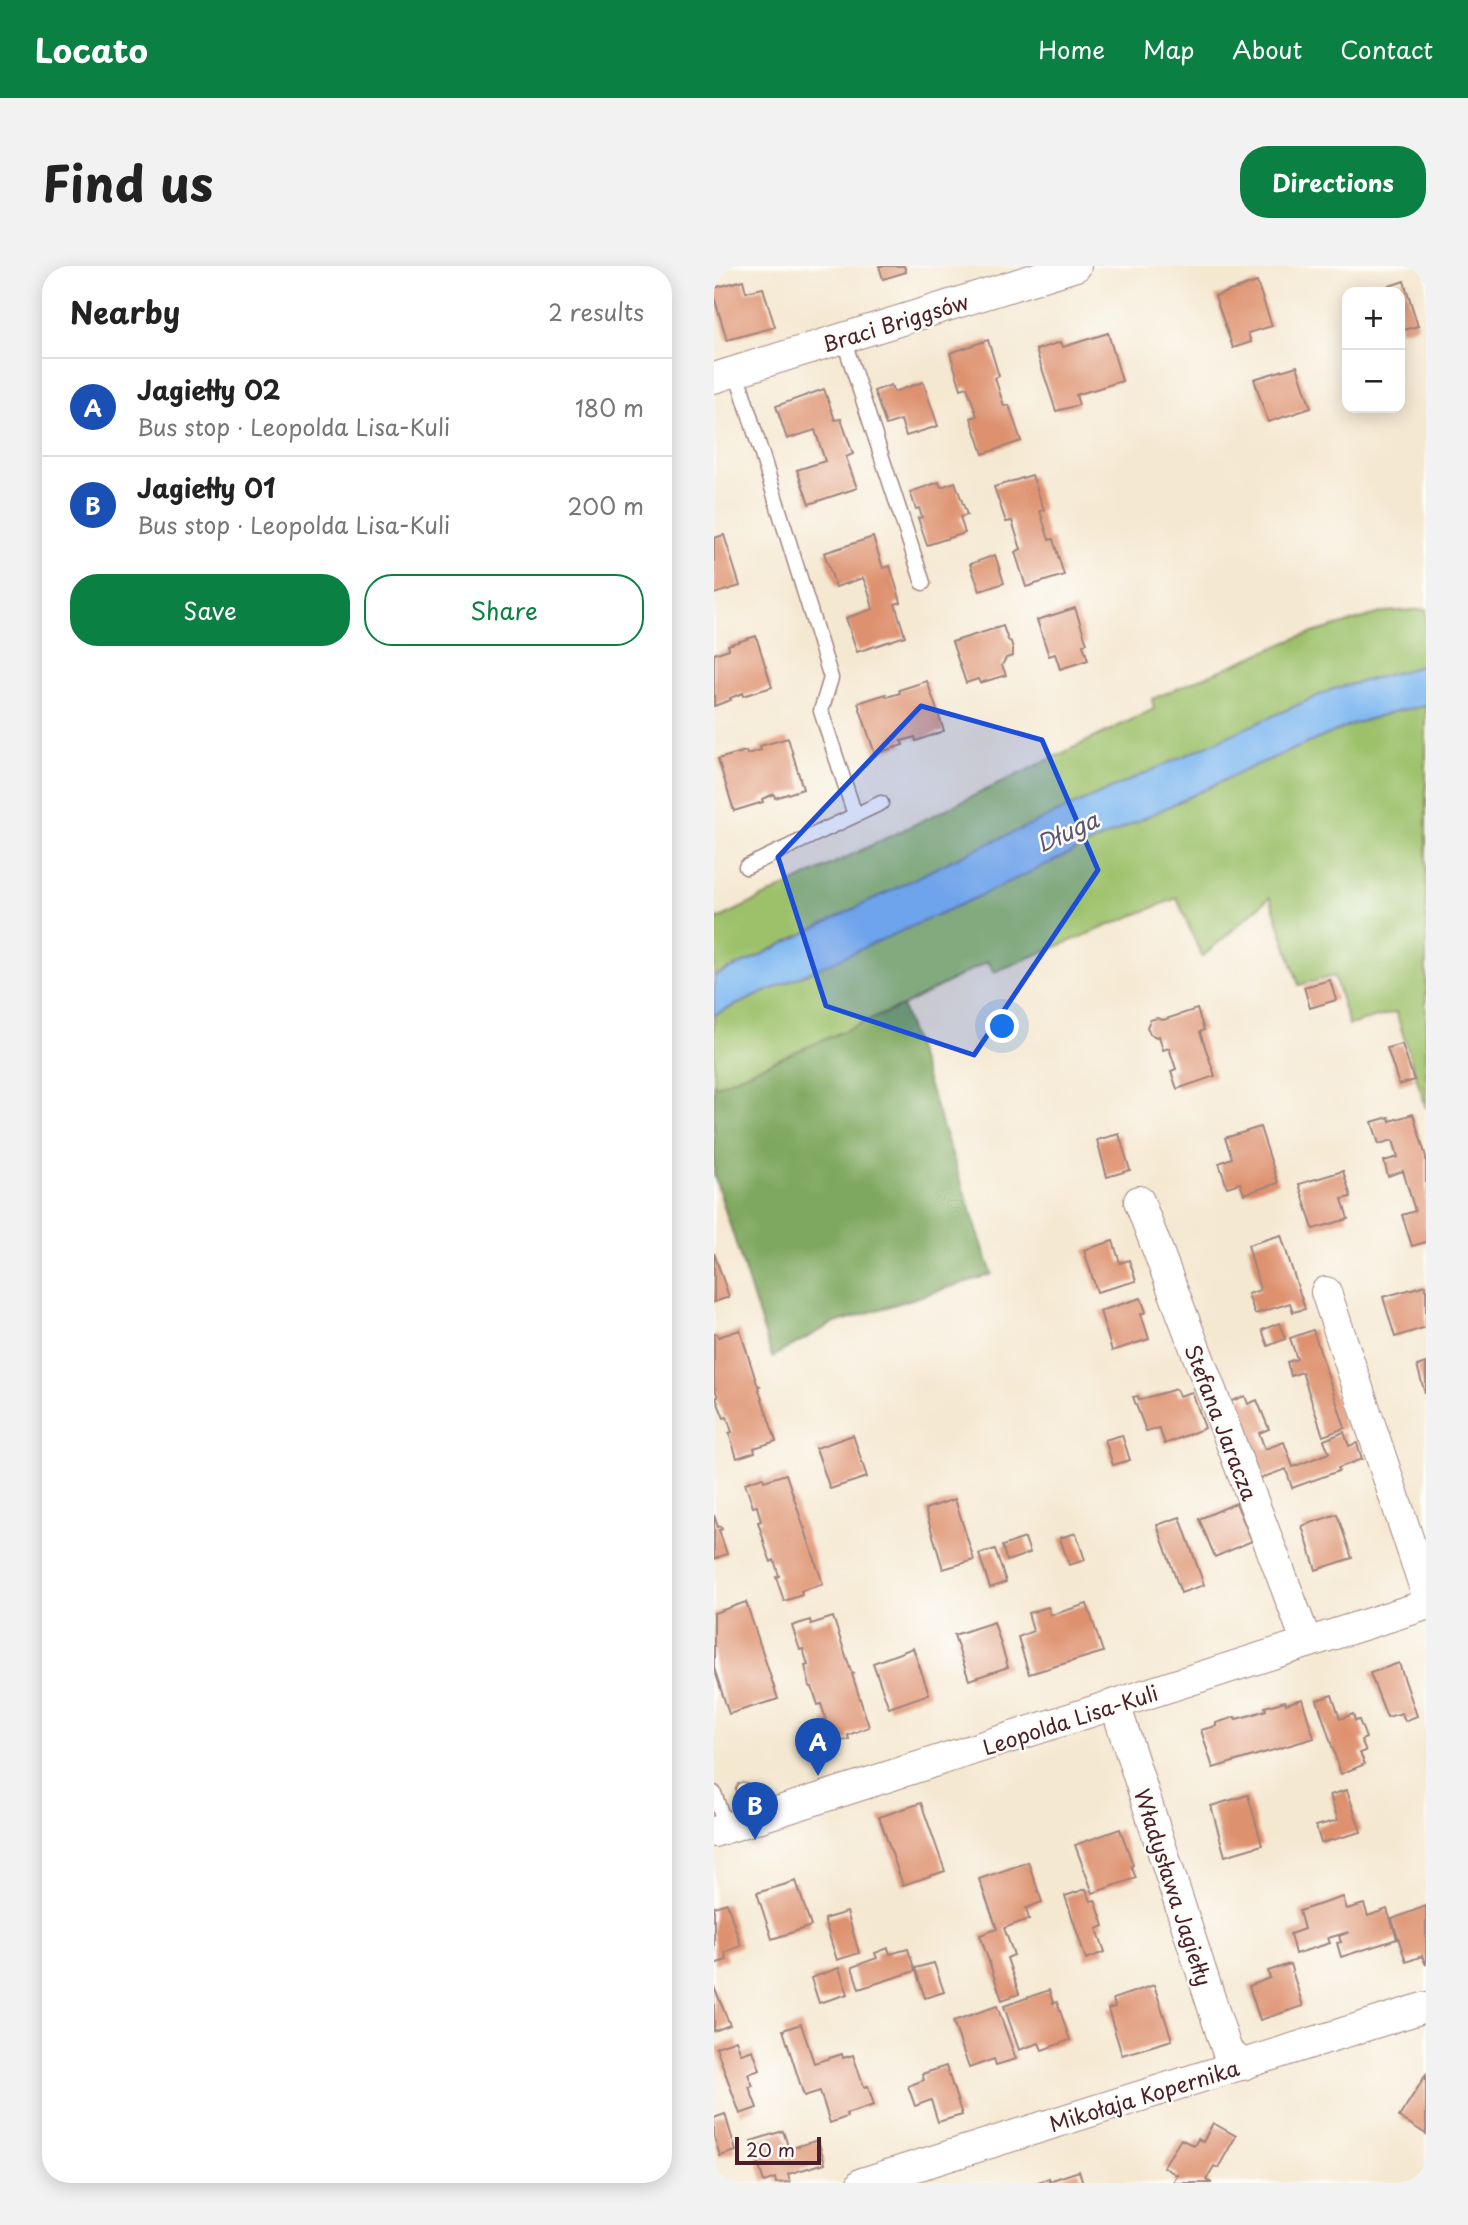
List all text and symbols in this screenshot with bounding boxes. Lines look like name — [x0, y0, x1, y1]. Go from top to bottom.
text: Locato — [35, 24, 148, 74]
text: Home — [1038, 31, 1105, 67]
text: Map — [1143, 31, 1194, 67]
text: About — [1232, 31, 1302, 67]
text: Contact — [1340, 31, 1433, 67]
text: Find us — [42, 145, 213, 219]
button: Directions — [1240, 146, 1426, 218]
street label: Braci Briggsów — [818, 285, 972, 359]
map controls — [1342, 287, 1405, 413]
button: + — [1342, 287, 1405, 350]
text: Nearby — [70, 289, 180, 334]
text: 2 results — [548, 294, 644, 329]
button: − — [1342, 350, 1405, 413]
text: Jagiełły 02 — [137, 370, 281, 409]
text: A — [84, 390, 102, 425]
text: 180 m — [575, 390, 644, 425]
text: Bus stop · Leopolda Lisa-Kuli — [137, 409, 450, 444]
text: Jagiełły 01 — [137, 468, 275, 507]
text: B — [85, 488, 101, 523]
text: 200 m — [567, 488, 644, 523]
text: Bus stop · Leopolda Lisa-Kuli — [137, 507, 450, 542]
button: Save — [70, 574, 350, 646]
button: Share — [364, 574, 644, 646]
water label: Długa — [1030, 801, 1104, 861]
your location — [985, 1009, 1019, 1043]
street label: Stefana Jaracza — [1177, 1339, 1267, 1506]
street label: Leopolda Lisa-Kuli — [978, 1676, 1162, 1762]
pin: A — [795, 1718, 841, 1776]
pin: B — [732, 1782, 778, 1840]
street label: Władysława Jagiełły — [1127, 1784, 1221, 1990]
street label: Mikołaja Kopernika — [1045, 2051, 1244, 2139]
scale bar — [735, 2134, 821, 2166]
text: 20 m — [746, 2135, 795, 2163]

